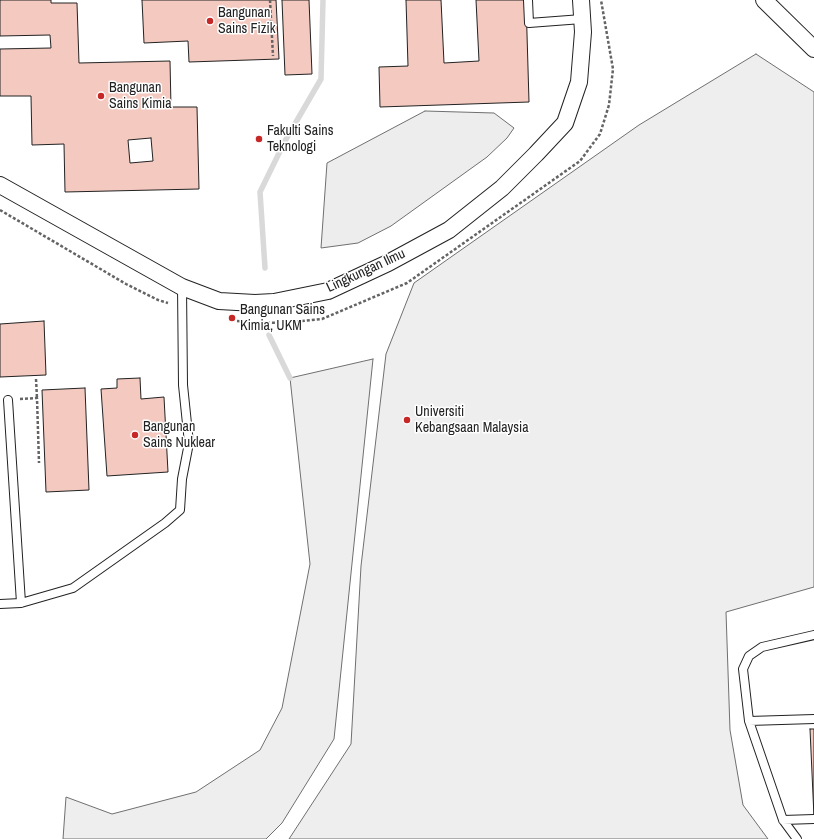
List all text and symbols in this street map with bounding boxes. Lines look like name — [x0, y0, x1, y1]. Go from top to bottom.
place label: Bangunan Sains Fizik — [218, 5, 275, 38]
marker: Bangunan Sains Fizik — [205, 16, 215, 26]
place label: Bangunan Sains Kimia — [109, 80, 172, 112]
marker: Bangunan Sains Kimia — [96, 91, 106, 101]
place label: Fakulti Sains Teknologi — [267, 123, 333, 156]
marker: Fakulti Sains Teknologi — [254, 134, 264, 144]
street label: Lingkungan Ilmu — [324, 245, 408, 297]
place label: Bangunan Sains Kimia, UKM — [240, 302, 325, 334]
marker: Bangunan Sains Kimia, UKM — [227, 313, 237, 323]
place label: Universiti Kebangsaan Malaysia — [415, 404, 529, 436]
marker: Universiti Kebangsaan Malaysia — [402, 415, 412, 425]
place label: Bangunan Sains Nuklear — [143, 419, 215, 452]
marker: Bangunan Sains Nuklear — [130, 430, 140, 440]

